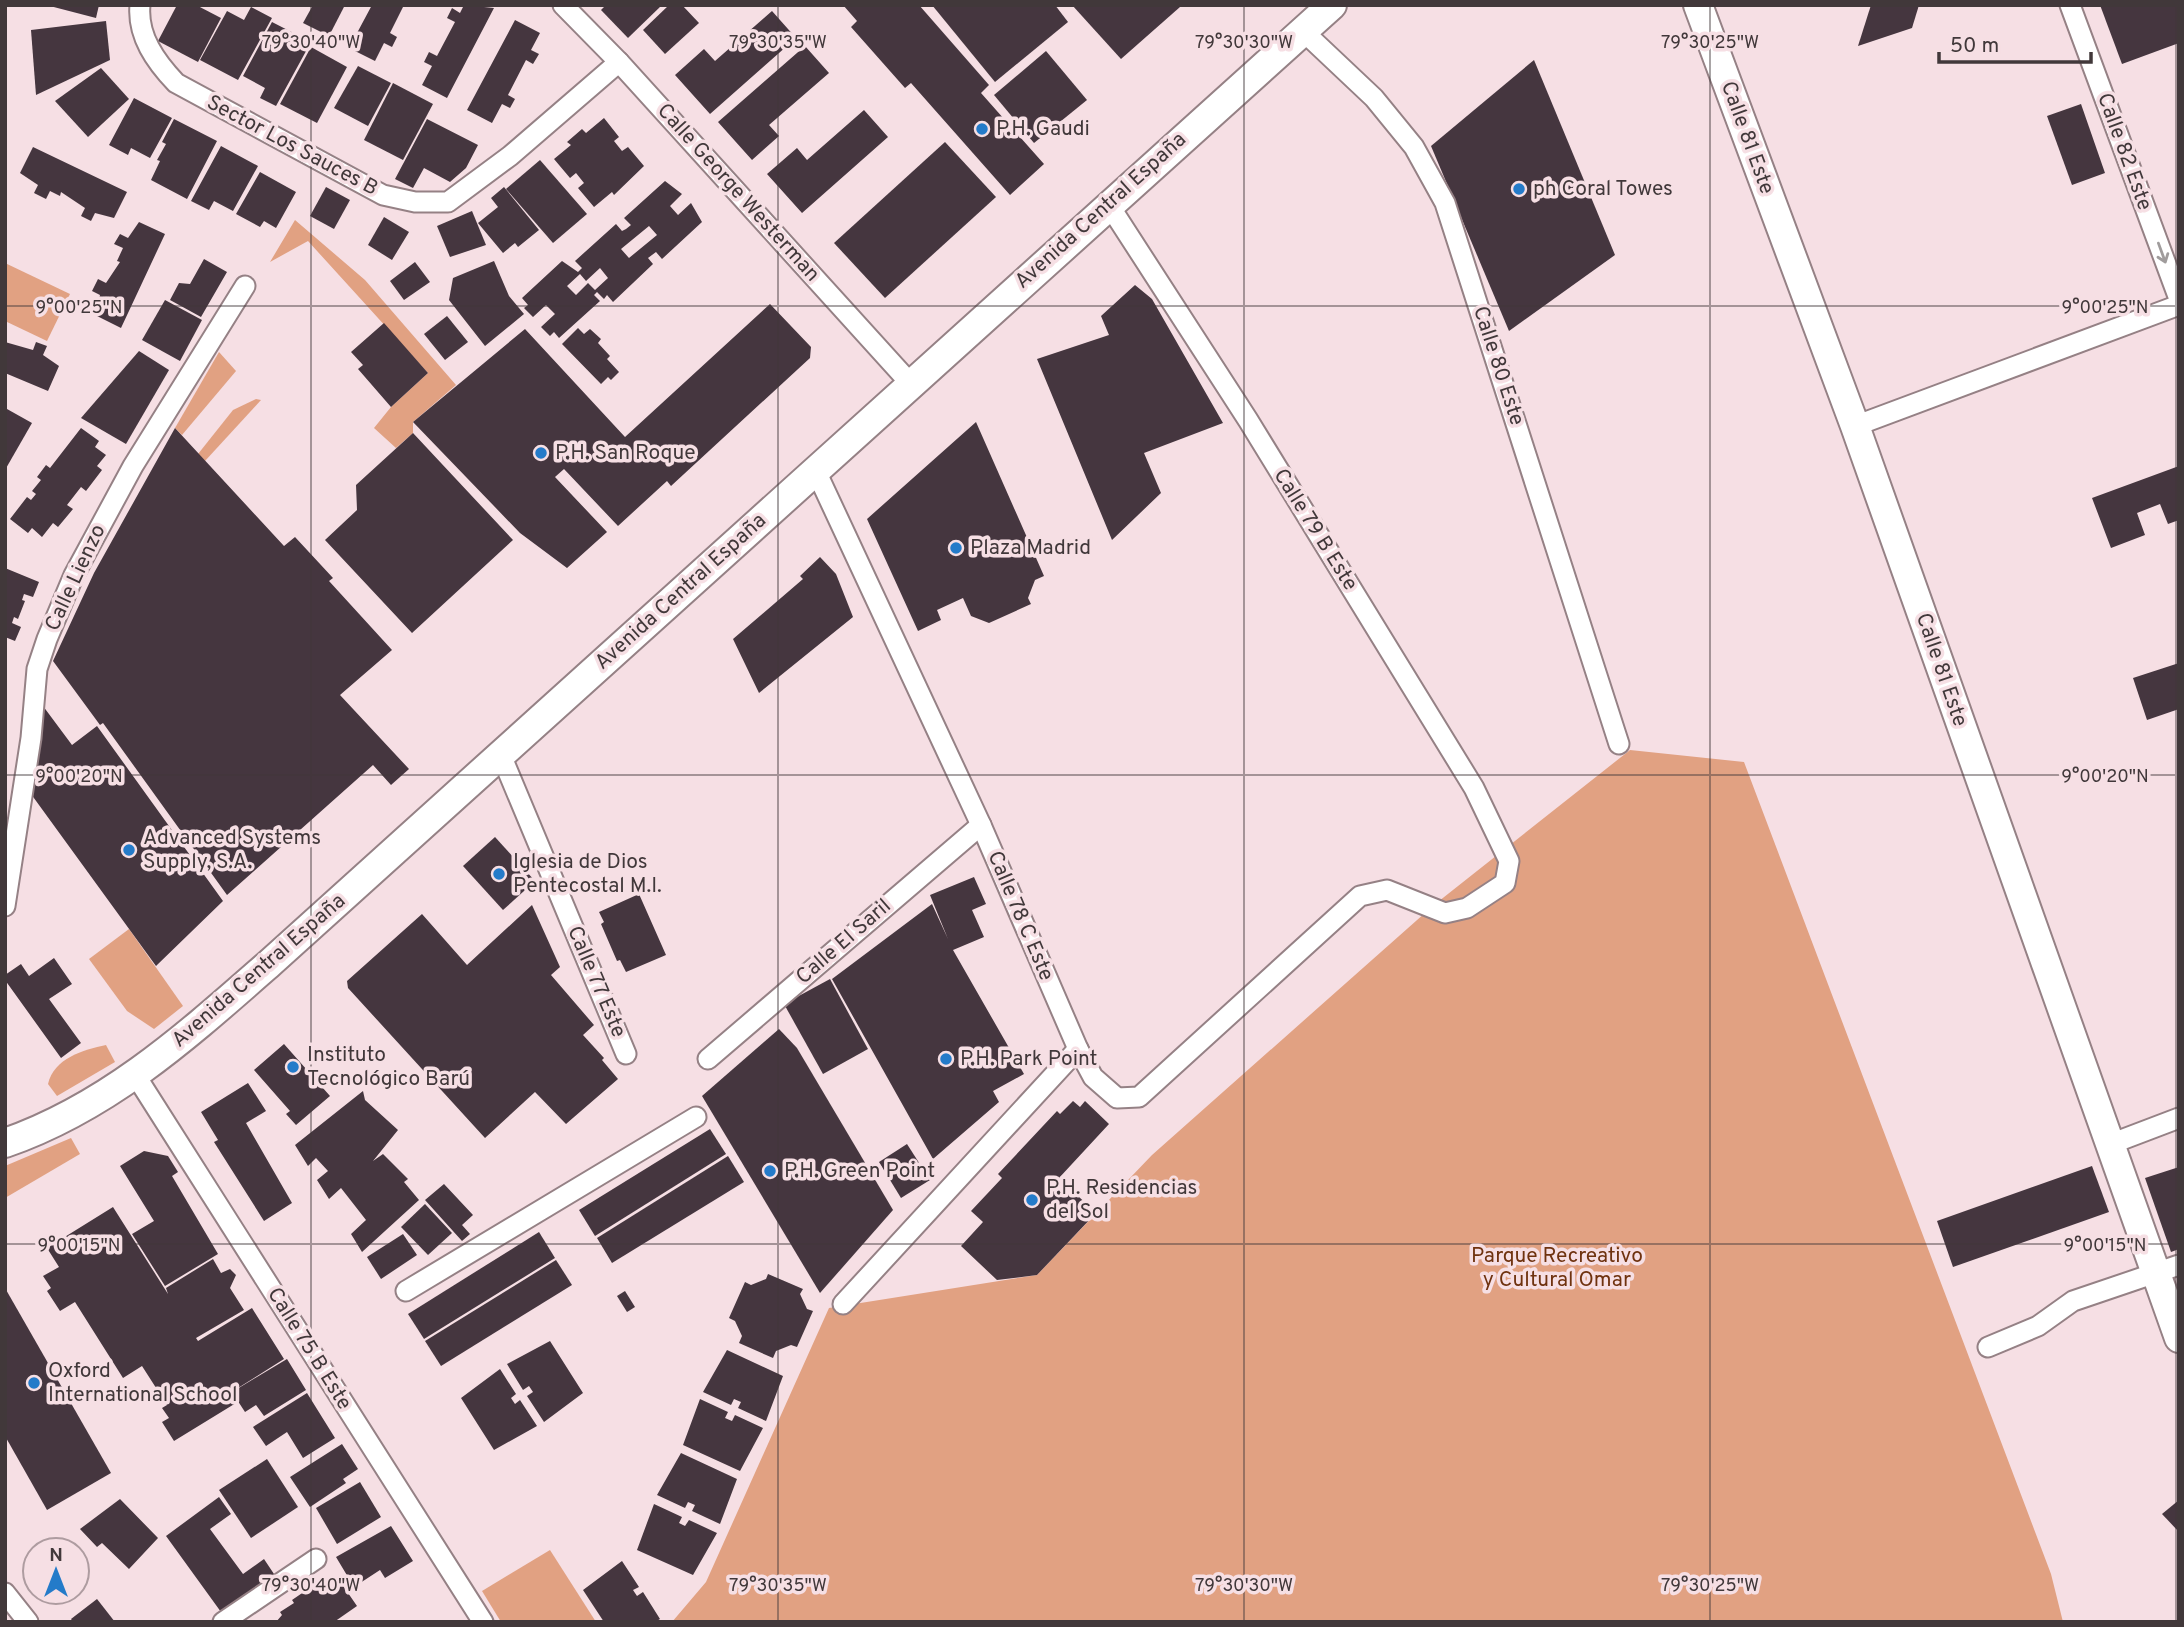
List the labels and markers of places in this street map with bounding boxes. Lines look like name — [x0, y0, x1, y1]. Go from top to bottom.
place label: P.H. Gaudi — [996, 116, 1090, 143]
marker: P.H. Gaudi — [974, 121, 990, 137]
place label: ph Coral Towes — [1533, 176, 1673, 203]
marker: ph Coral Towes — [1511, 181, 1527, 197]
place label: P.H. San Roque — [555, 440, 695, 467]
marker: P.H. San Roque — [533, 445, 549, 461]
place label: Plaza Madrid — [970, 535, 1091, 562]
marker: Plaza Madrid — [948, 540, 964, 556]
place label: Advanced Systems Supply, S.A. — [143, 825, 321, 876]
marker: Advanced Systems Supply, S.A. — [121, 842, 137, 858]
place label: Iglesia de Dios Pentecostal M.I. — [513, 849, 662, 900]
marker: Iglesia de Dios Pentecostal M.I. — [491, 866, 507, 882]
place label: Instituto Tecnológico Barú — [307, 1042, 470, 1093]
place label: P.H. Park Point — [960, 1046, 1098, 1073]
marker: P.H. Park Point — [938, 1051, 954, 1067]
marker: Instituto Tecnológico Barú — [285, 1059, 301, 1075]
place label: P.H. Green Point — [784, 1158, 935, 1185]
marker: P.H. Green Point — [762, 1163, 778, 1179]
place label: P.H. Residencias del Sol — [1046, 1175, 1197, 1226]
marker: P.H. Residencias del Sol — [1024, 1192, 1040, 1208]
place label: Oxford International School — [48, 1358, 237, 1409]
marker: Oxford International School — [26, 1375, 42, 1391]

